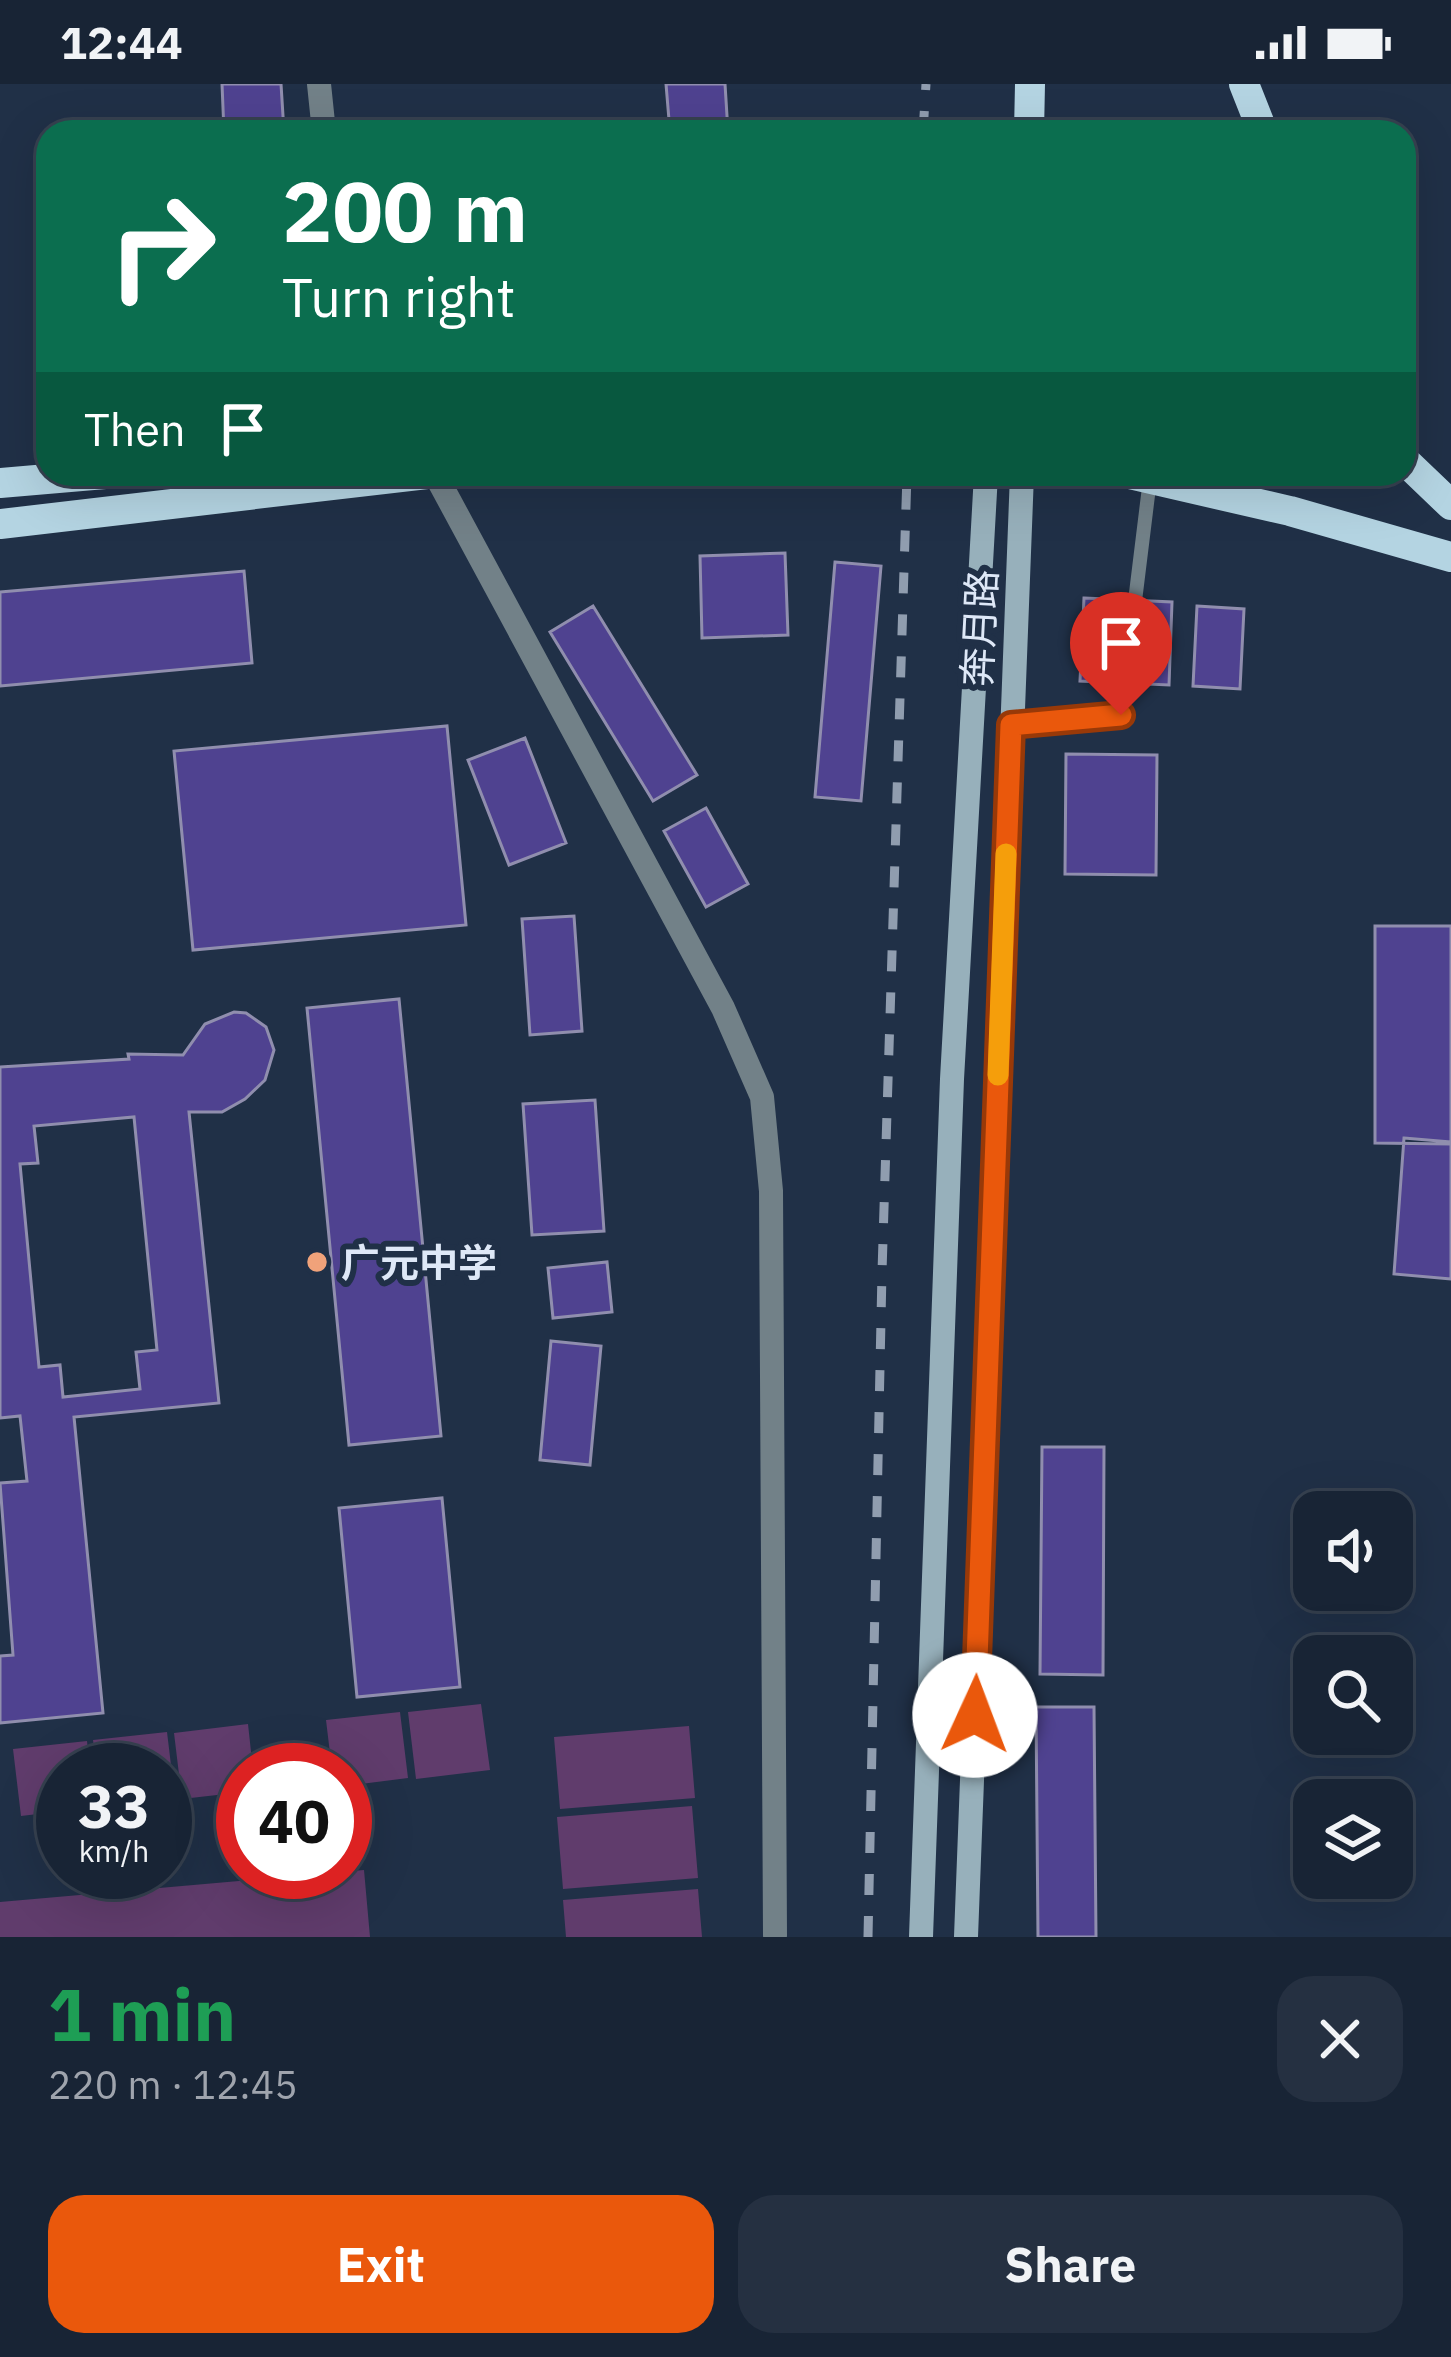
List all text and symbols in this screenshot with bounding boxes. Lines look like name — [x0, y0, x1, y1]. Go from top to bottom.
text: 12:44 — [60, 13, 183, 71]
text: 200 m — [282, 156, 528, 265]
icon: right — [84, 168, 240, 324]
text: Turn right — [282, 262, 516, 332]
icon: arrive — [210, 396, 276, 462]
text: Then — [84, 400, 186, 458]
street label: 奔月路 — [950, 568, 1008, 688]
pin — [1070, 592, 1172, 715]
icon: arrive — [1088, 610, 1154, 676]
place label: 广元中学 — [341, 1237, 497, 1288]
marker: 广元中学 — [304, 1249, 330, 1275]
map controls — [1293, 1491, 1413, 1899]
button: sound — [1293, 1491, 1413, 1611]
button: search — [1293, 1635, 1413, 1755]
position arrow — [912, 1652, 1038, 1778]
speed limit sign: 40 — [216, 1743, 372, 1899]
text: 33 — [78, 1766, 150, 1845]
button: layers — [1293, 1779, 1413, 1899]
text: km/h — [79, 1831, 149, 1870]
text: 1 min — [48, 1967, 236, 2061]
button: close — [1277, 1976, 1403, 2102]
text: 220 m · 12:45 — [48, 2059, 298, 2110]
button: Exit — [48, 2195, 714, 2333]
button: Share — [738, 2195, 1403, 2333]

